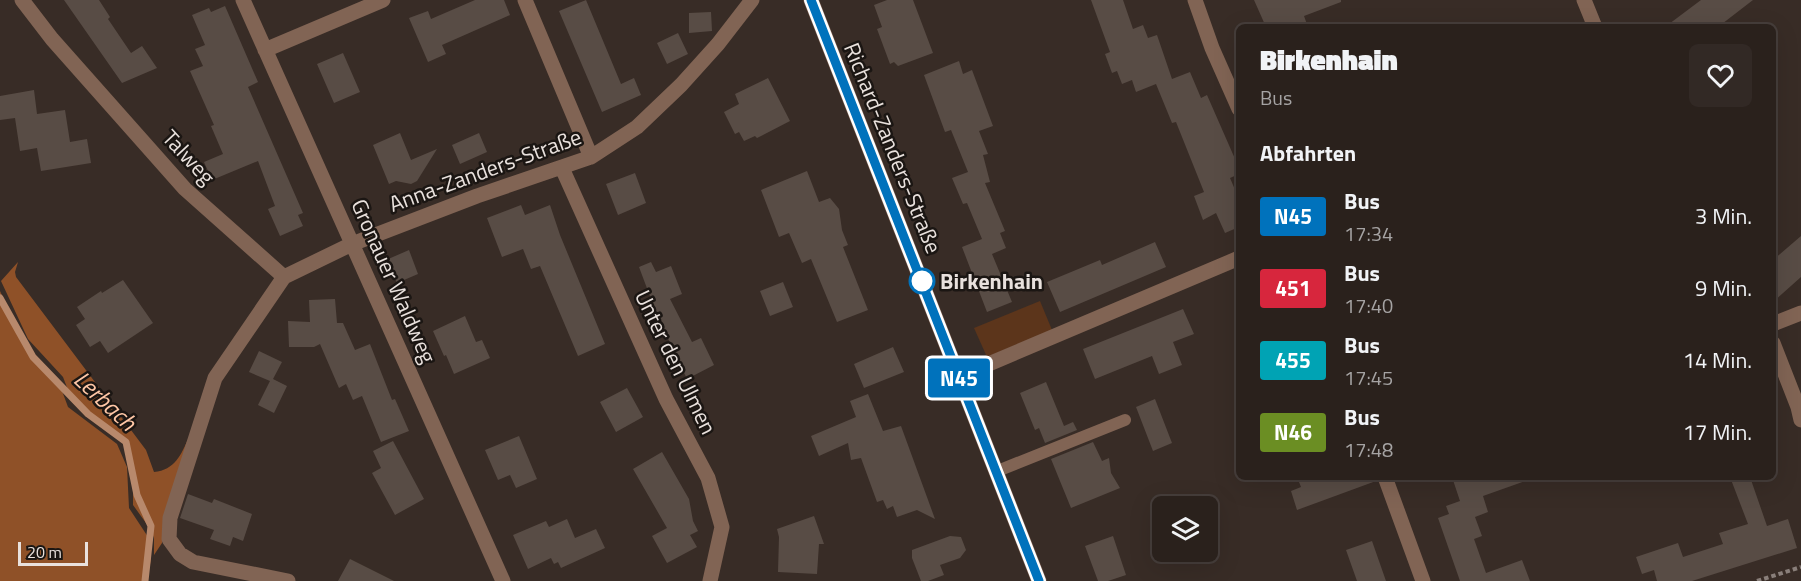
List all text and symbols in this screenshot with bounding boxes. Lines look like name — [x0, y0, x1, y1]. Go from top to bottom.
street label: Richard-Zanders-Straße — [835, 37, 951, 259]
text: Birkenhain — [1260, 38, 1398, 81]
button: heart — [1689, 44, 1752, 107]
text: Bus — [1260, 82, 1292, 113]
street label: Anna-Zanders-Straße — [384, 119, 586, 221]
street label: Talweg — [154, 122, 224, 192]
text: Abfahrten — [1260, 136, 1356, 170]
text: Bus — [1344, 184, 1380, 218]
street label: Gronauer Waldweg — [343, 193, 445, 369]
text: 3 Min. — [1695, 199, 1752, 233]
text: N45 — [1274, 200, 1312, 232]
text: 17:34 — [1344, 218, 1393, 249]
text: Bus — [1344, 256, 1380, 290]
place label: Birkenhain — [940, 264, 1043, 298]
marker: Birkenhain — [909, 268, 935, 294]
text: 9 Min. — [1695, 271, 1752, 305]
text: 451 — [1275, 272, 1311, 304]
street label: Unter den Ulmen — [626, 284, 726, 440]
text: 17:40 — [1344, 290, 1393, 321]
text: Bus — [1344, 328, 1380, 362]
text: 14 Min. — [1683, 343, 1752, 377]
text: 455 — [1275, 344, 1311, 376]
line badge: N45 — [924, 358, 994, 398]
water label: Lerbach — [66, 362, 146, 440]
text: N45 — [940, 362, 978, 394]
text: 17:45 — [1344, 362, 1393, 393]
text: Bus — [1344, 400, 1380, 434]
text: 17 Min. — [1683, 415, 1752, 449]
text: N46 — [1274, 416, 1312, 448]
text: 17:48 — [1344, 434, 1393, 465]
map controls — [1152, 496, 1218, 562]
button: layers — [1152, 496, 1218, 562]
scale bar — [18, 539, 88, 566]
text: 20 m — [27, 540, 62, 564]

